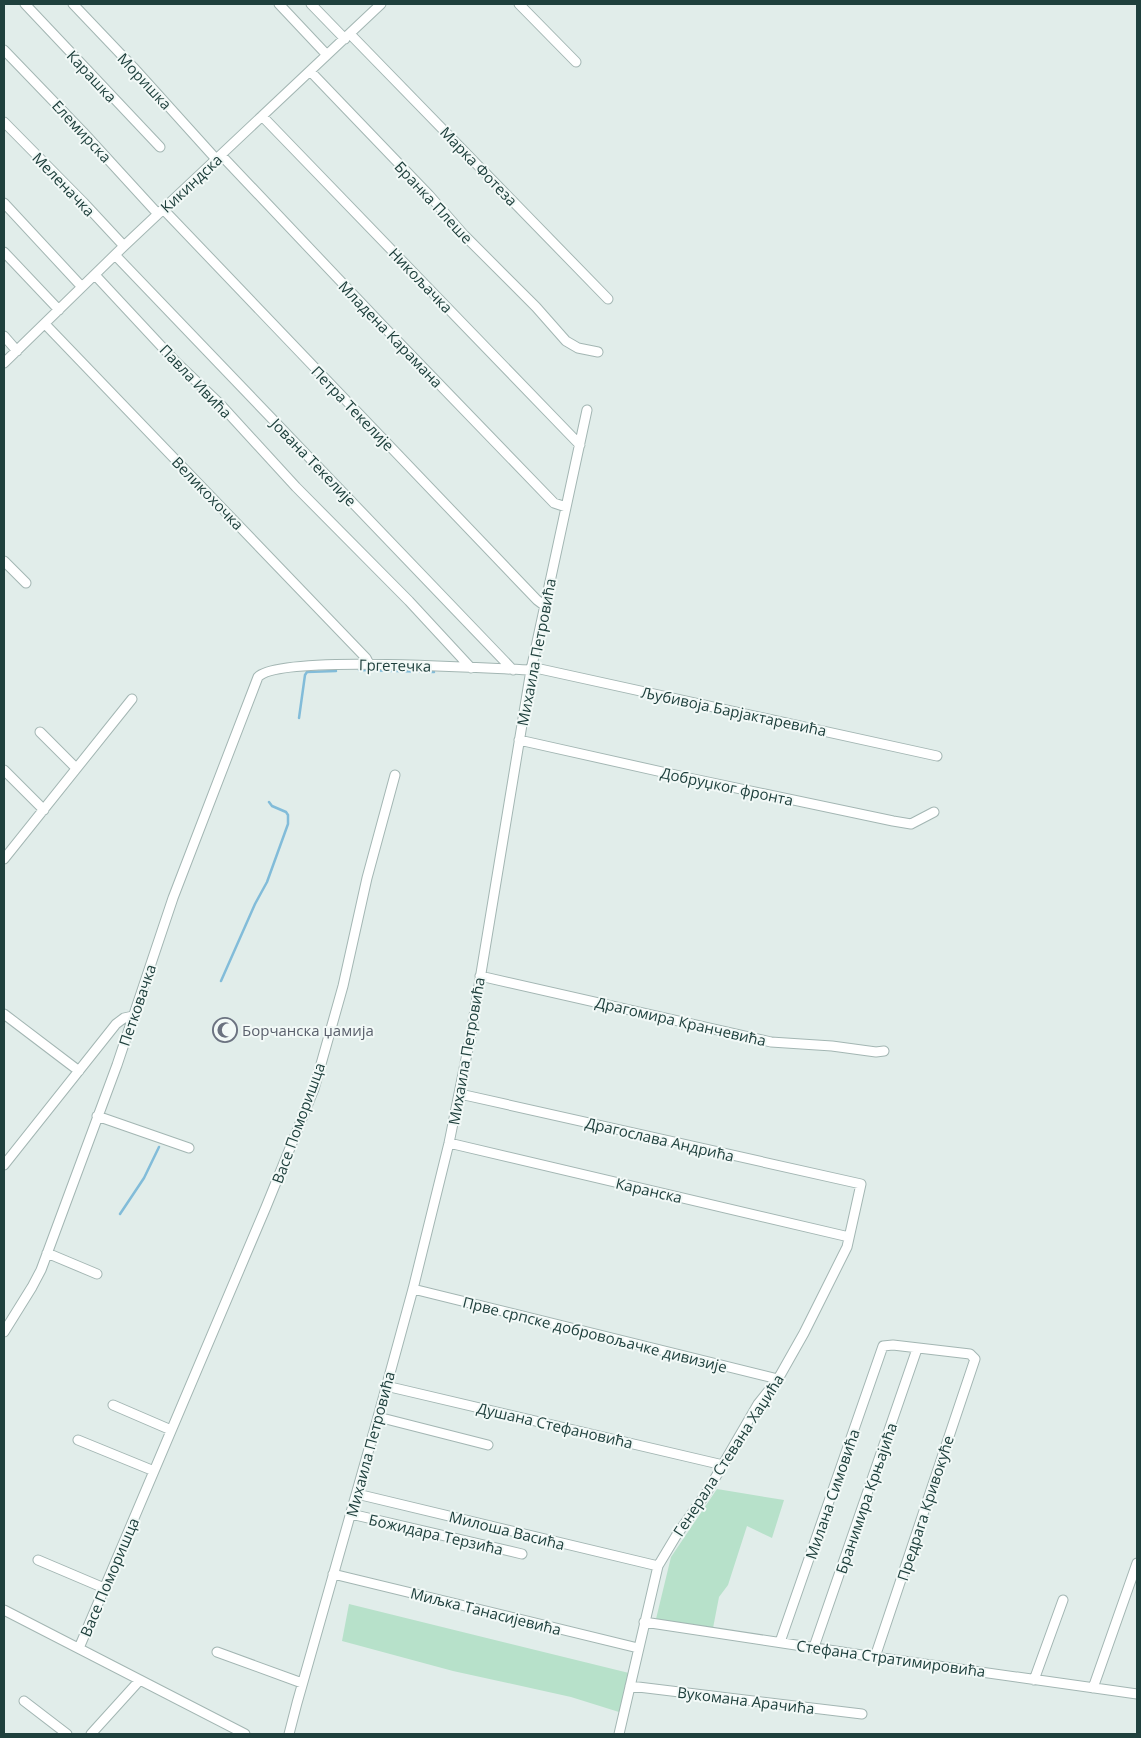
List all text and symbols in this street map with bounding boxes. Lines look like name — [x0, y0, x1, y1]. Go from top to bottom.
street label: Карашка — [63, 46, 121, 106]
street label: Моришка — [114, 48, 176, 114]
street label: Елемирска — [48, 96, 116, 166]
street label: Марка Фотеза — [436, 122, 522, 210]
street label: Меленачка — [28, 148, 100, 220]
street label: Кикиндска — [156, 149, 226, 217]
street label: Бранка Плеше — [391, 156, 477, 248]
street label: Никољачка — [385, 243, 457, 317]
street label: Младена Карамана — [335, 276, 447, 392]
street label: Павла Ивића — [156, 340, 236, 422]
street label: Петра Текелије — [307, 361, 399, 455]
street label: Јована Текелије — [266, 412, 361, 510]
street label: Великохочка — [168, 452, 248, 534]
street label: Михаила Петровића — [512, 577, 560, 727]
street label: Гргетечка — [359, 654, 431, 676]
street label: Љубивоја Барјактаревића — [640, 682, 828, 740]
street label: Добруџког фронта — [659, 762, 795, 810]
street label: Петковачка — [114, 961, 160, 1049]
street label: Михаила Петровића — [443, 975, 489, 1127]
street label: Драгомира Кранчевића — [594, 992, 768, 1050]
mosque icon: Борчанска џамија — [212, 1017, 238, 1043]
place label: Борчанска џамија — [242, 1020, 374, 1040]
street label: Васе Поморишца — [267, 1060, 329, 1186]
street label: Драгослава Андрића — [584, 1112, 736, 1166]
street label: Каранска — [614, 1173, 684, 1207]
street label: Прве српске добровољачке дивизије — [461, 1291, 729, 1377]
street label: Михаила Петровића — [341, 1369, 399, 1519]
street label: Генерала Стевана Хаџића — [668, 1370, 788, 1540]
street label: Душана Стефановића — [475, 1397, 635, 1453]
street label: Бранимира Крњајића — [831, 1420, 901, 1576]
street label: Милана Симовића — [800, 1426, 864, 1562]
street label: Предрага Кривокуће — [892, 1433, 958, 1583]
street label: Милоша Васића — [447, 1506, 567, 1554]
street label: Божидара Терзића — [367, 1509, 505, 1559]
street label: Васе Поморишца — [75, 1515, 143, 1639]
street label: Миљка Танасијевића — [409, 1583, 563, 1639]
street label: Стефана Стратимировића — [795, 1635, 987, 1681]
street label: Вукомана Арачића — [676, 1682, 816, 1718]

